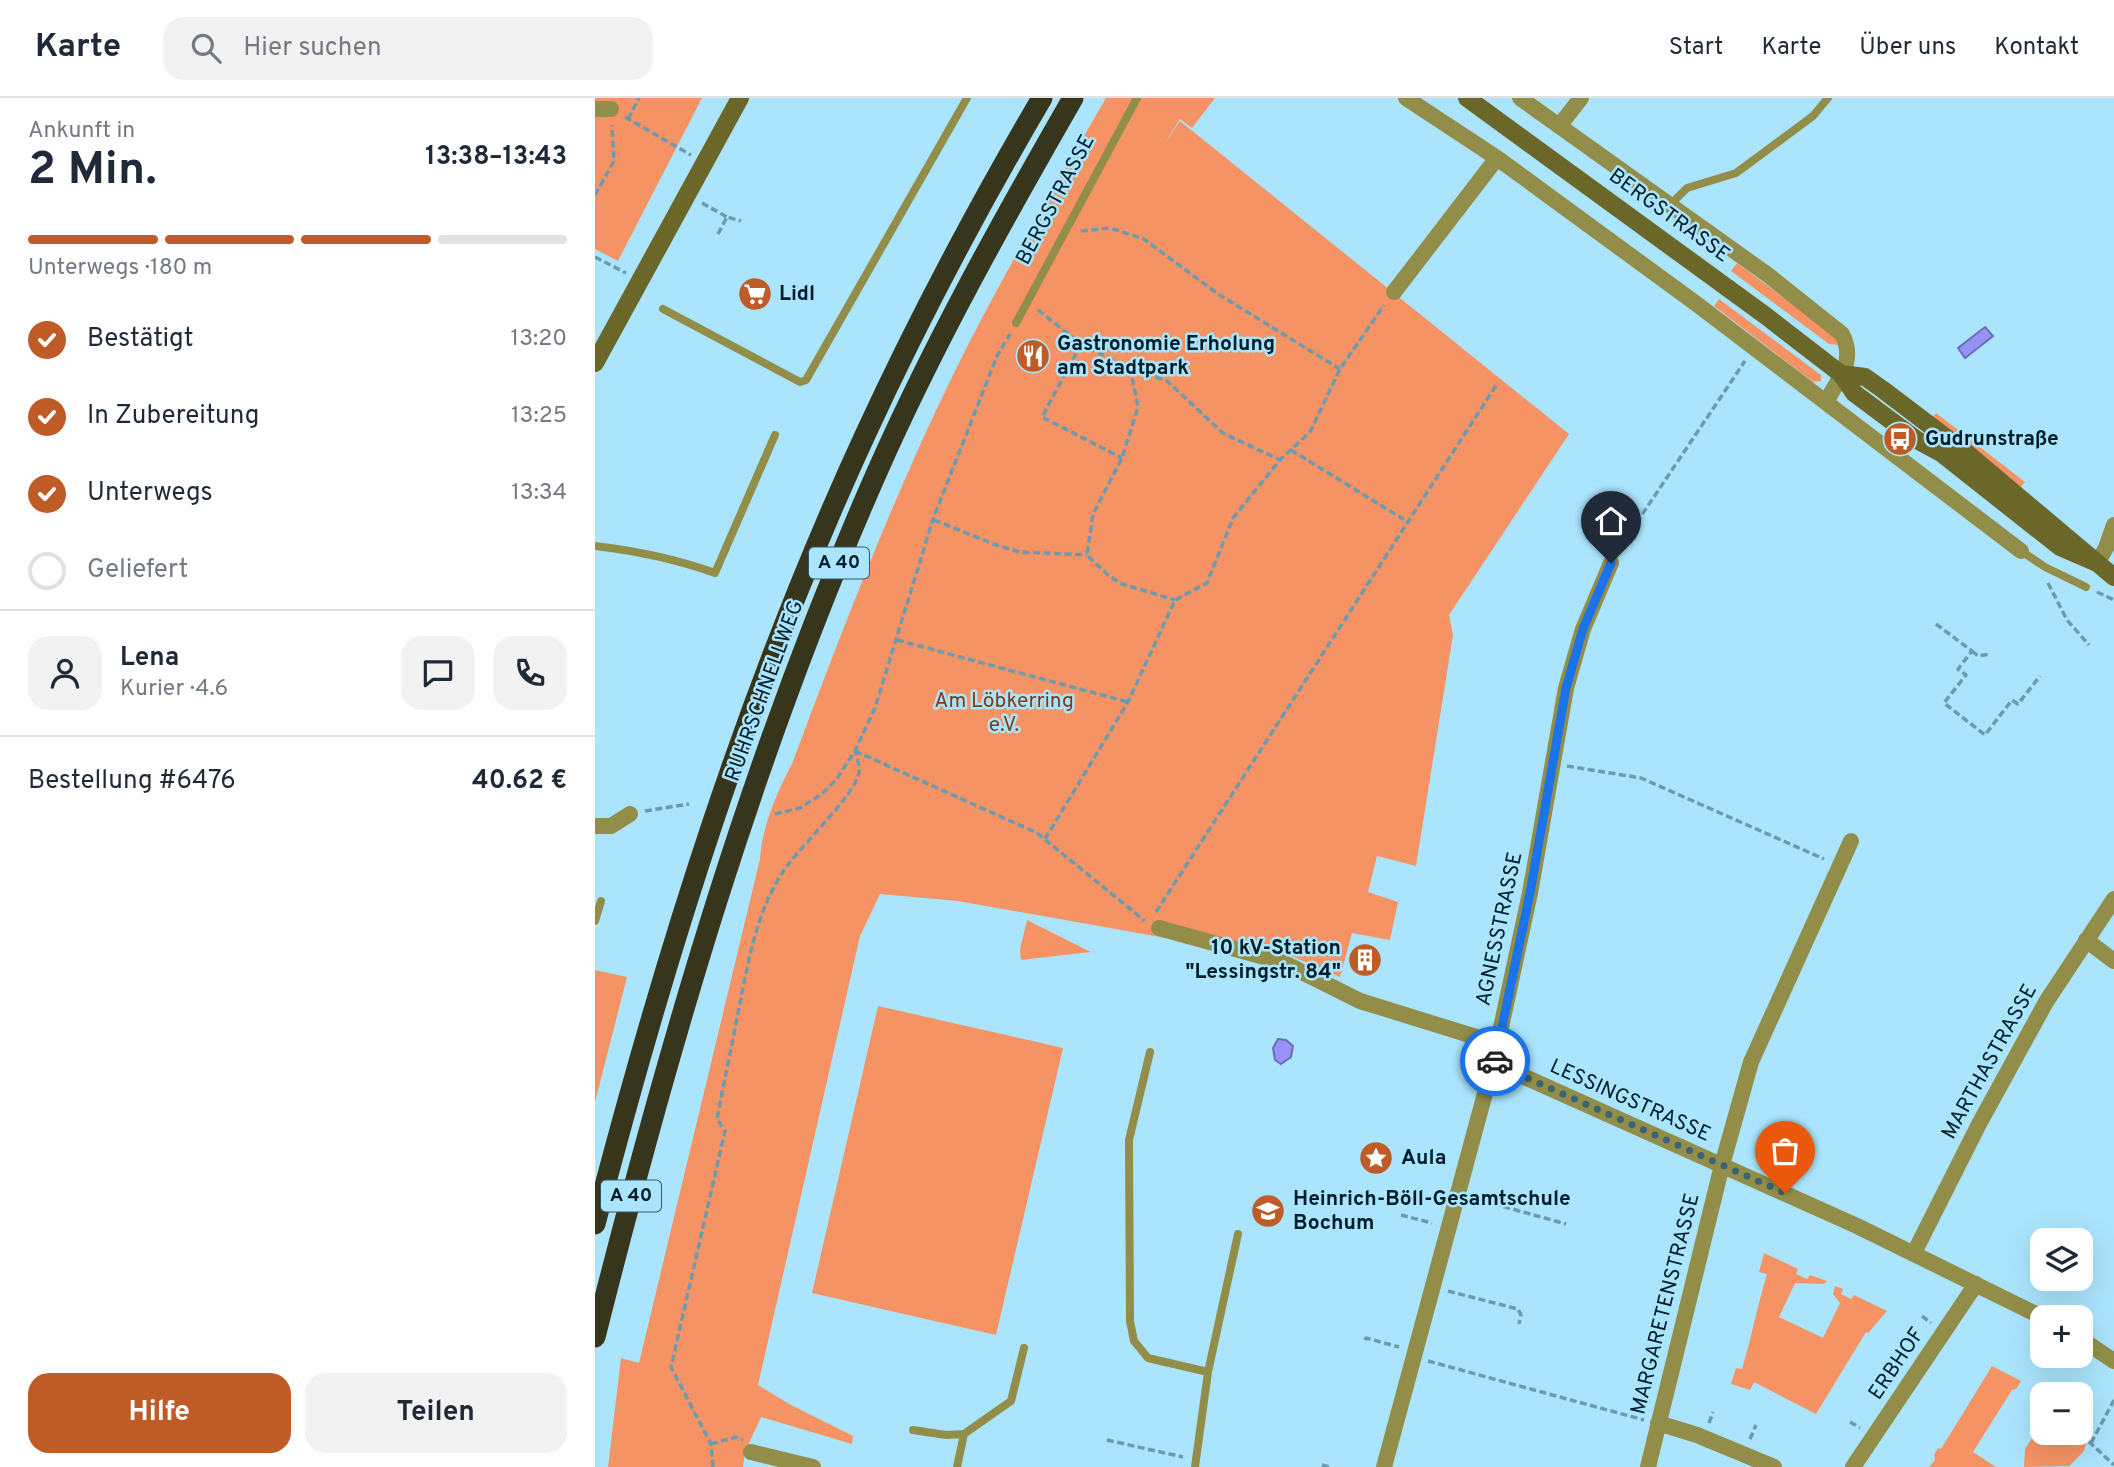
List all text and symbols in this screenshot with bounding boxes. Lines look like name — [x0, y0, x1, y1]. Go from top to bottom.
search box — [163, 17, 653, 80]
text: Karte — [35, 27, 121, 69]
icon: search — [187, 29, 225, 67]
text: Hier suchen — [243, 32, 382, 65]
text: Start — [1669, 33, 1723, 63]
text: Karte — [1761, 33, 1821, 63]
text: Über uns — [1859, 33, 1956, 63]
text: Kontakt — [1994, 33, 2079, 63]
text: Ankunft in — [28, 117, 135, 146]
street label: BERGSTRASSE — [1010, 130, 1102, 270]
text: 13:38–13:43 — [425, 141, 567, 174]
text: 2 Min. — [28, 142, 157, 201]
street label: BERGSTRASSE — [1603, 163, 1735, 269]
text: Unterwegs · 180 m — [28, 254, 212, 283]
supermarket icon: Lidl — [736, 275, 774, 313]
place label: Lidl — [779, 281, 815, 308]
icon: check — [28, 321, 66, 359]
text: Bestätigt — [87, 323, 194, 356]
text: 13:20 — [511, 325, 567, 354]
place label: Gastronomie Erholung am Stadtpark — [1057, 331, 1275, 382]
restaurant icon: Gastronomie Erholung am Stadtpark — [1014, 337, 1052, 375]
icon: check — [28, 398, 66, 436]
text: In Zubereitung — [87, 400, 259, 433]
text: 13:25 — [511, 402, 567, 431]
bus stop icon: Gudrunstraße — [1881, 420, 1919, 458]
place label: Gudrunstraße — [1925, 426, 2059, 453]
icon: check — [28, 475, 66, 513]
text: Unterwegs — [87, 477, 213, 510]
text: 13:34 — [511, 479, 567, 508]
pin — [1581, 491, 1641, 563]
icon: home — [1592, 502, 1630, 540]
road number: A 40 — [809, 548, 869, 578]
text: Geliefert — [87, 554, 188, 587]
street label: RUHRSCHNELLWEG — [720, 597, 810, 785]
button: person — [28, 636, 102, 710]
button: chat — [401, 636, 475, 710]
button: phone — [493, 636, 567, 710]
text: Lena — [120, 642, 179, 675]
text: Kurier · 4.6 — [120, 675, 228, 704]
park label: Am Löbkerring e.V. — [934, 688, 1074, 739]
text: Bestellung #6476 — [28, 765, 236, 798]
text: 40.62 € — [472, 765, 567, 798]
street label: AGNESSTRASSE — [1470, 849, 1530, 1009]
place label: 10 kV-Station "Lessingstr. 84" — [1185, 935, 1341, 986]
building icon: 10 kV-Station "Lessingstr. 84" — [1346, 941, 1384, 979]
street label: MARTHASTRASSE — [1936, 980, 2044, 1144]
courier — [1460, 1026, 1530, 1096]
icon: car — [1476, 1042, 1514, 1080]
street label: LESSINGSTRASSE — [1545, 1053, 1715, 1149]
pin — [1755, 1121, 1815, 1193]
icon: bag — [1766, 1132, 1804, 1170]
place icon: Aula — [1357, 1139, 1395, 1177]
place label: Aula — [1401, 1145, 1446, 1172]
road number: A 40 — [601, 1180, 661, 1212]
place label: Heinrich-Böll-Gesamtschule Bochum — [1293, 1186, 1571, 1237]
street label: MARGARETENSTRASSE — [1625, 1190, 1707, 1418]
school or university icon: Heinrich-Böll-Gesamtschule Bochum — [1249, 1192, 1287, 1230]
map controls — [2030, 1228, 2093, 1445]
button: layers — [2030, 1228, 2093, 1291]
button: + — [2030, 1305, 2093, 1368]
street label: ERBHOF — [1863, 1323, 1931, 1405]
button: Hilfe — [28, 1373, 291, 1453]
button: Teilen — [305, 1373, 567, 1453]
button: − — [2030, 1382, 2093, 1445]

